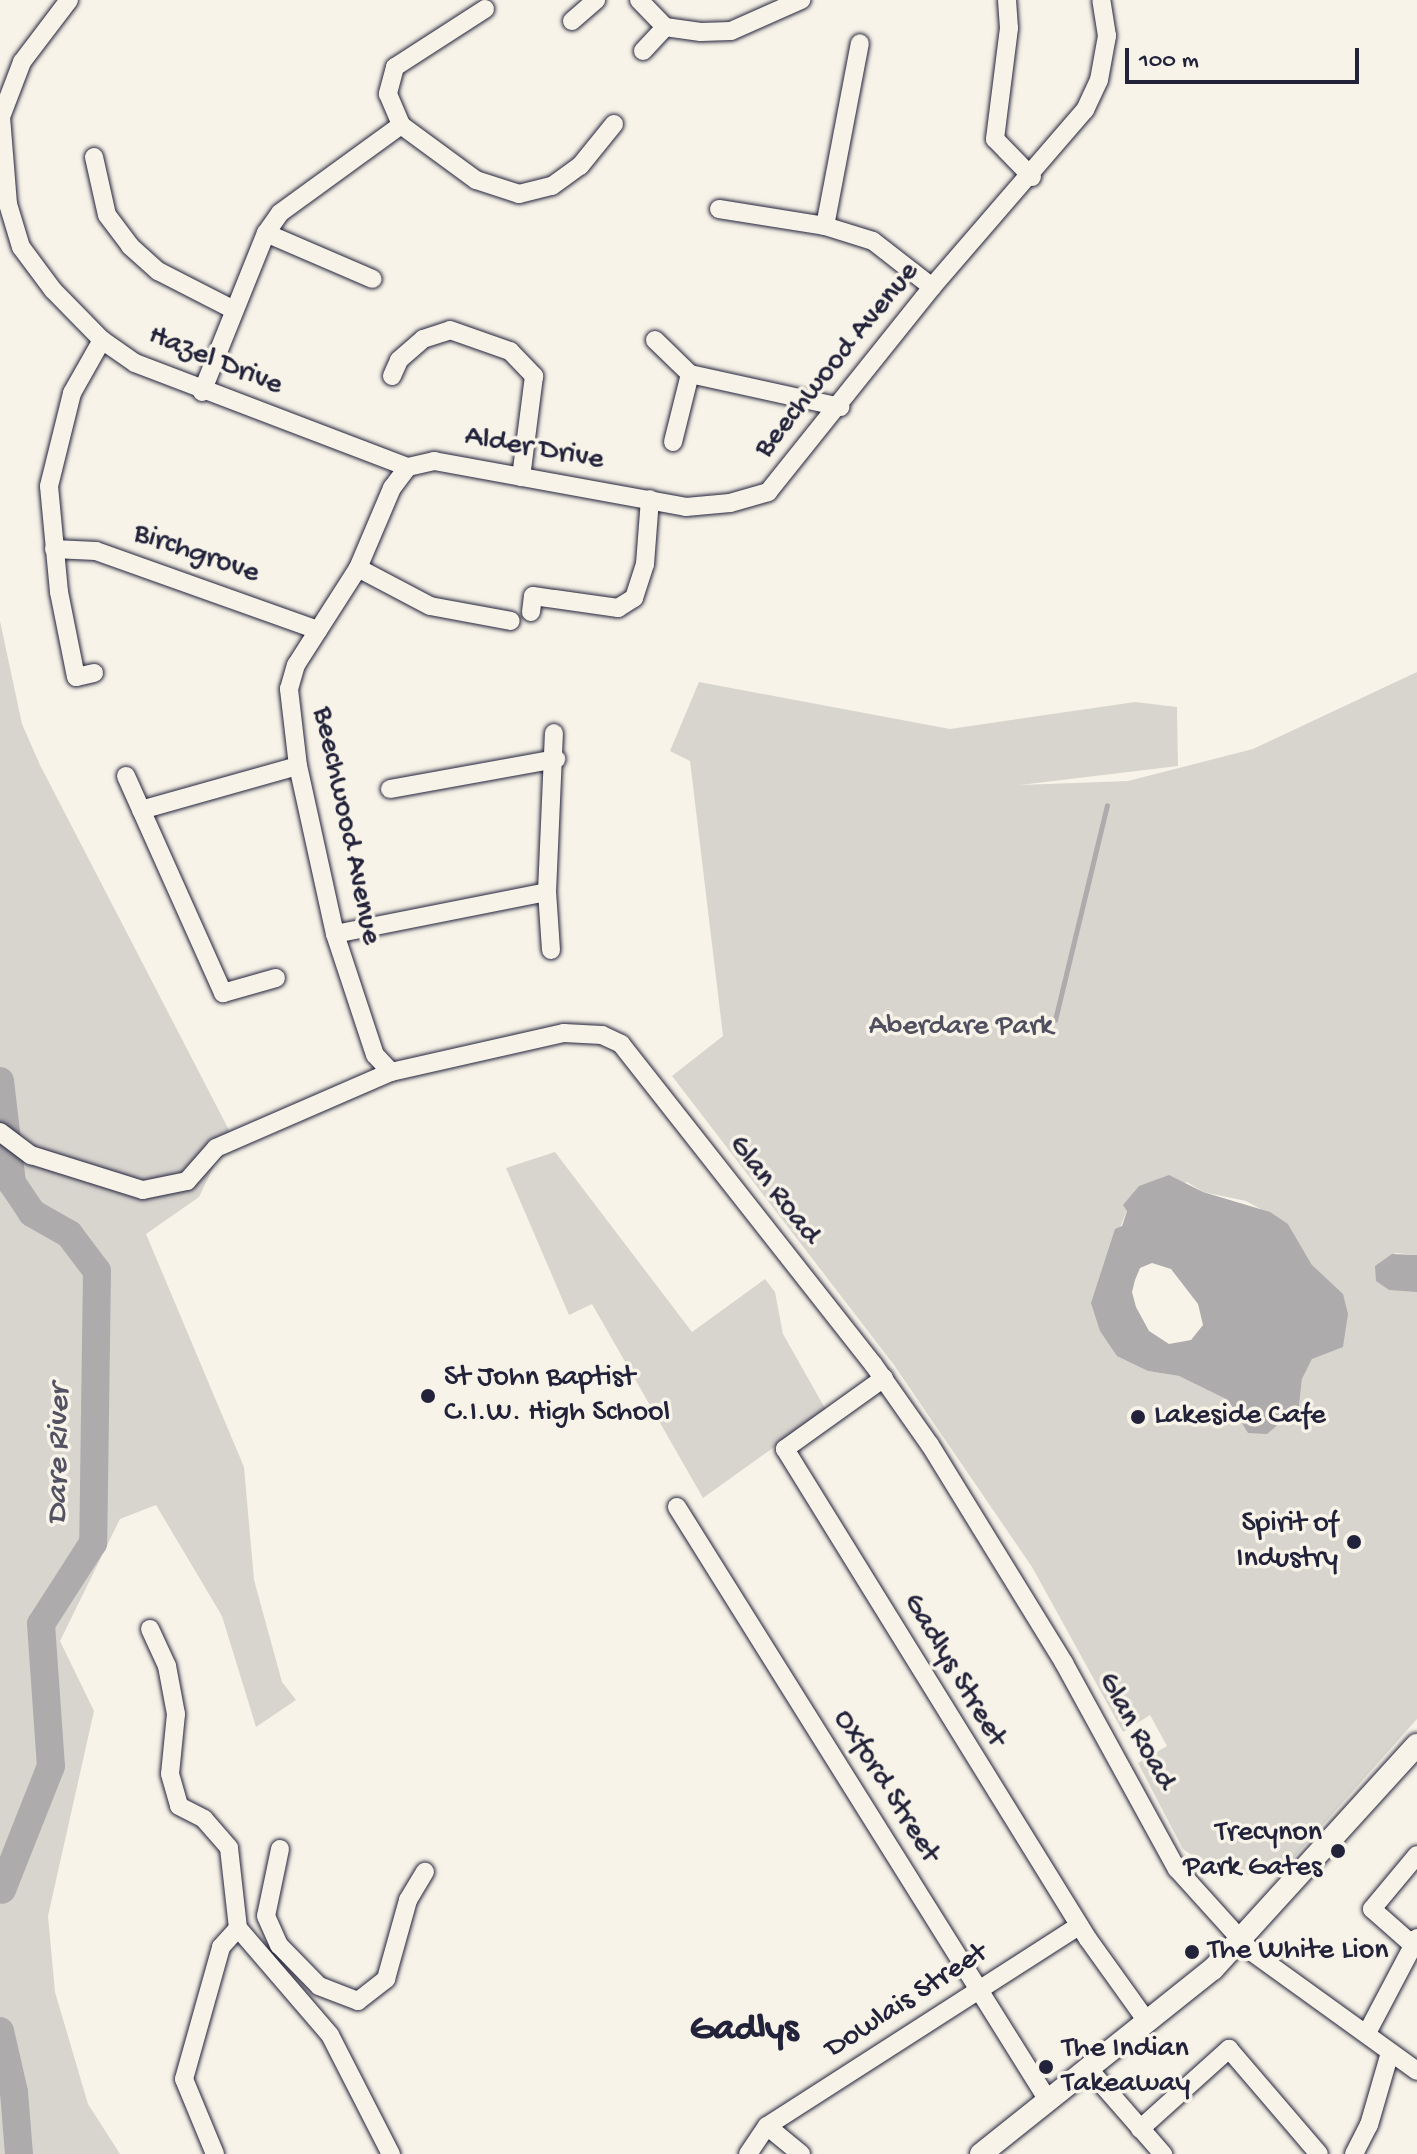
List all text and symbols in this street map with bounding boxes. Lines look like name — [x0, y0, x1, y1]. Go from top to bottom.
scale bar — [1129, 32, 1363, 82]
text: 100 m — [1139, 47, 1199, 76]
street label: Beechwood Avenue — [748, 256, 928, 466]
street label: Hazel Drive — [143, 319, 287, 405]
street label: Alder Drive — [462, 420, 606, 480]
street label: Birchgrove — [128, 517, 264, 593]
street label: Beechwood Avenue — [302, 704, 388, 948]
park label: Aberdare Park — [869, 1010, 1053, 1046]
street label: Glan Road — [719, 1129, 827, 1253]
place label: St John Baptist C.I.W. High School — [444, 1361, 670, 1432]
water label: Dare River — [40, 1385, 80, 1525]
marker: St John Baptist C.I.W. High School — [419, 1387, 437, 1405]
place label: Lakeside Cafe — [1154, 1399, 1326, 1435]
marker: Lakeside Cafe — [1129, 1408, 1147, 1426]
place label: Spirit of Industry — [1236, 1507, 1338, 1578]
marker: Spirit of Industry — [1345, 1533, 1363, 1551]
street label: Gadlys Street — [893, 1588, 1013, 1754]
street label: Glan Road — [1088, 1667, 1182, 1797]
street label: Oxford Street — [824, 1704, 946, 1870]
place label: Trecynon Park Gates — [1183, 1816, 1322, 1886]
marker: Trecynon Park Gates — [1329, 1842, 1347, 1860]
place label: The White Lion — [1208, 1934, 1389, 1970]
street label: Dowlais Street — [819, 1936, 995, 2068]
marker: The White Lion — [1183, 1943, 1201, 1961]
district label: Gadlys — [690, 2008, 798, 2054]
place label: The Indian Takeaway — [1062, 2032, 1190, 2102]
marker: The Indian Takeaway — [1037, 2058, 1055, 2076]

